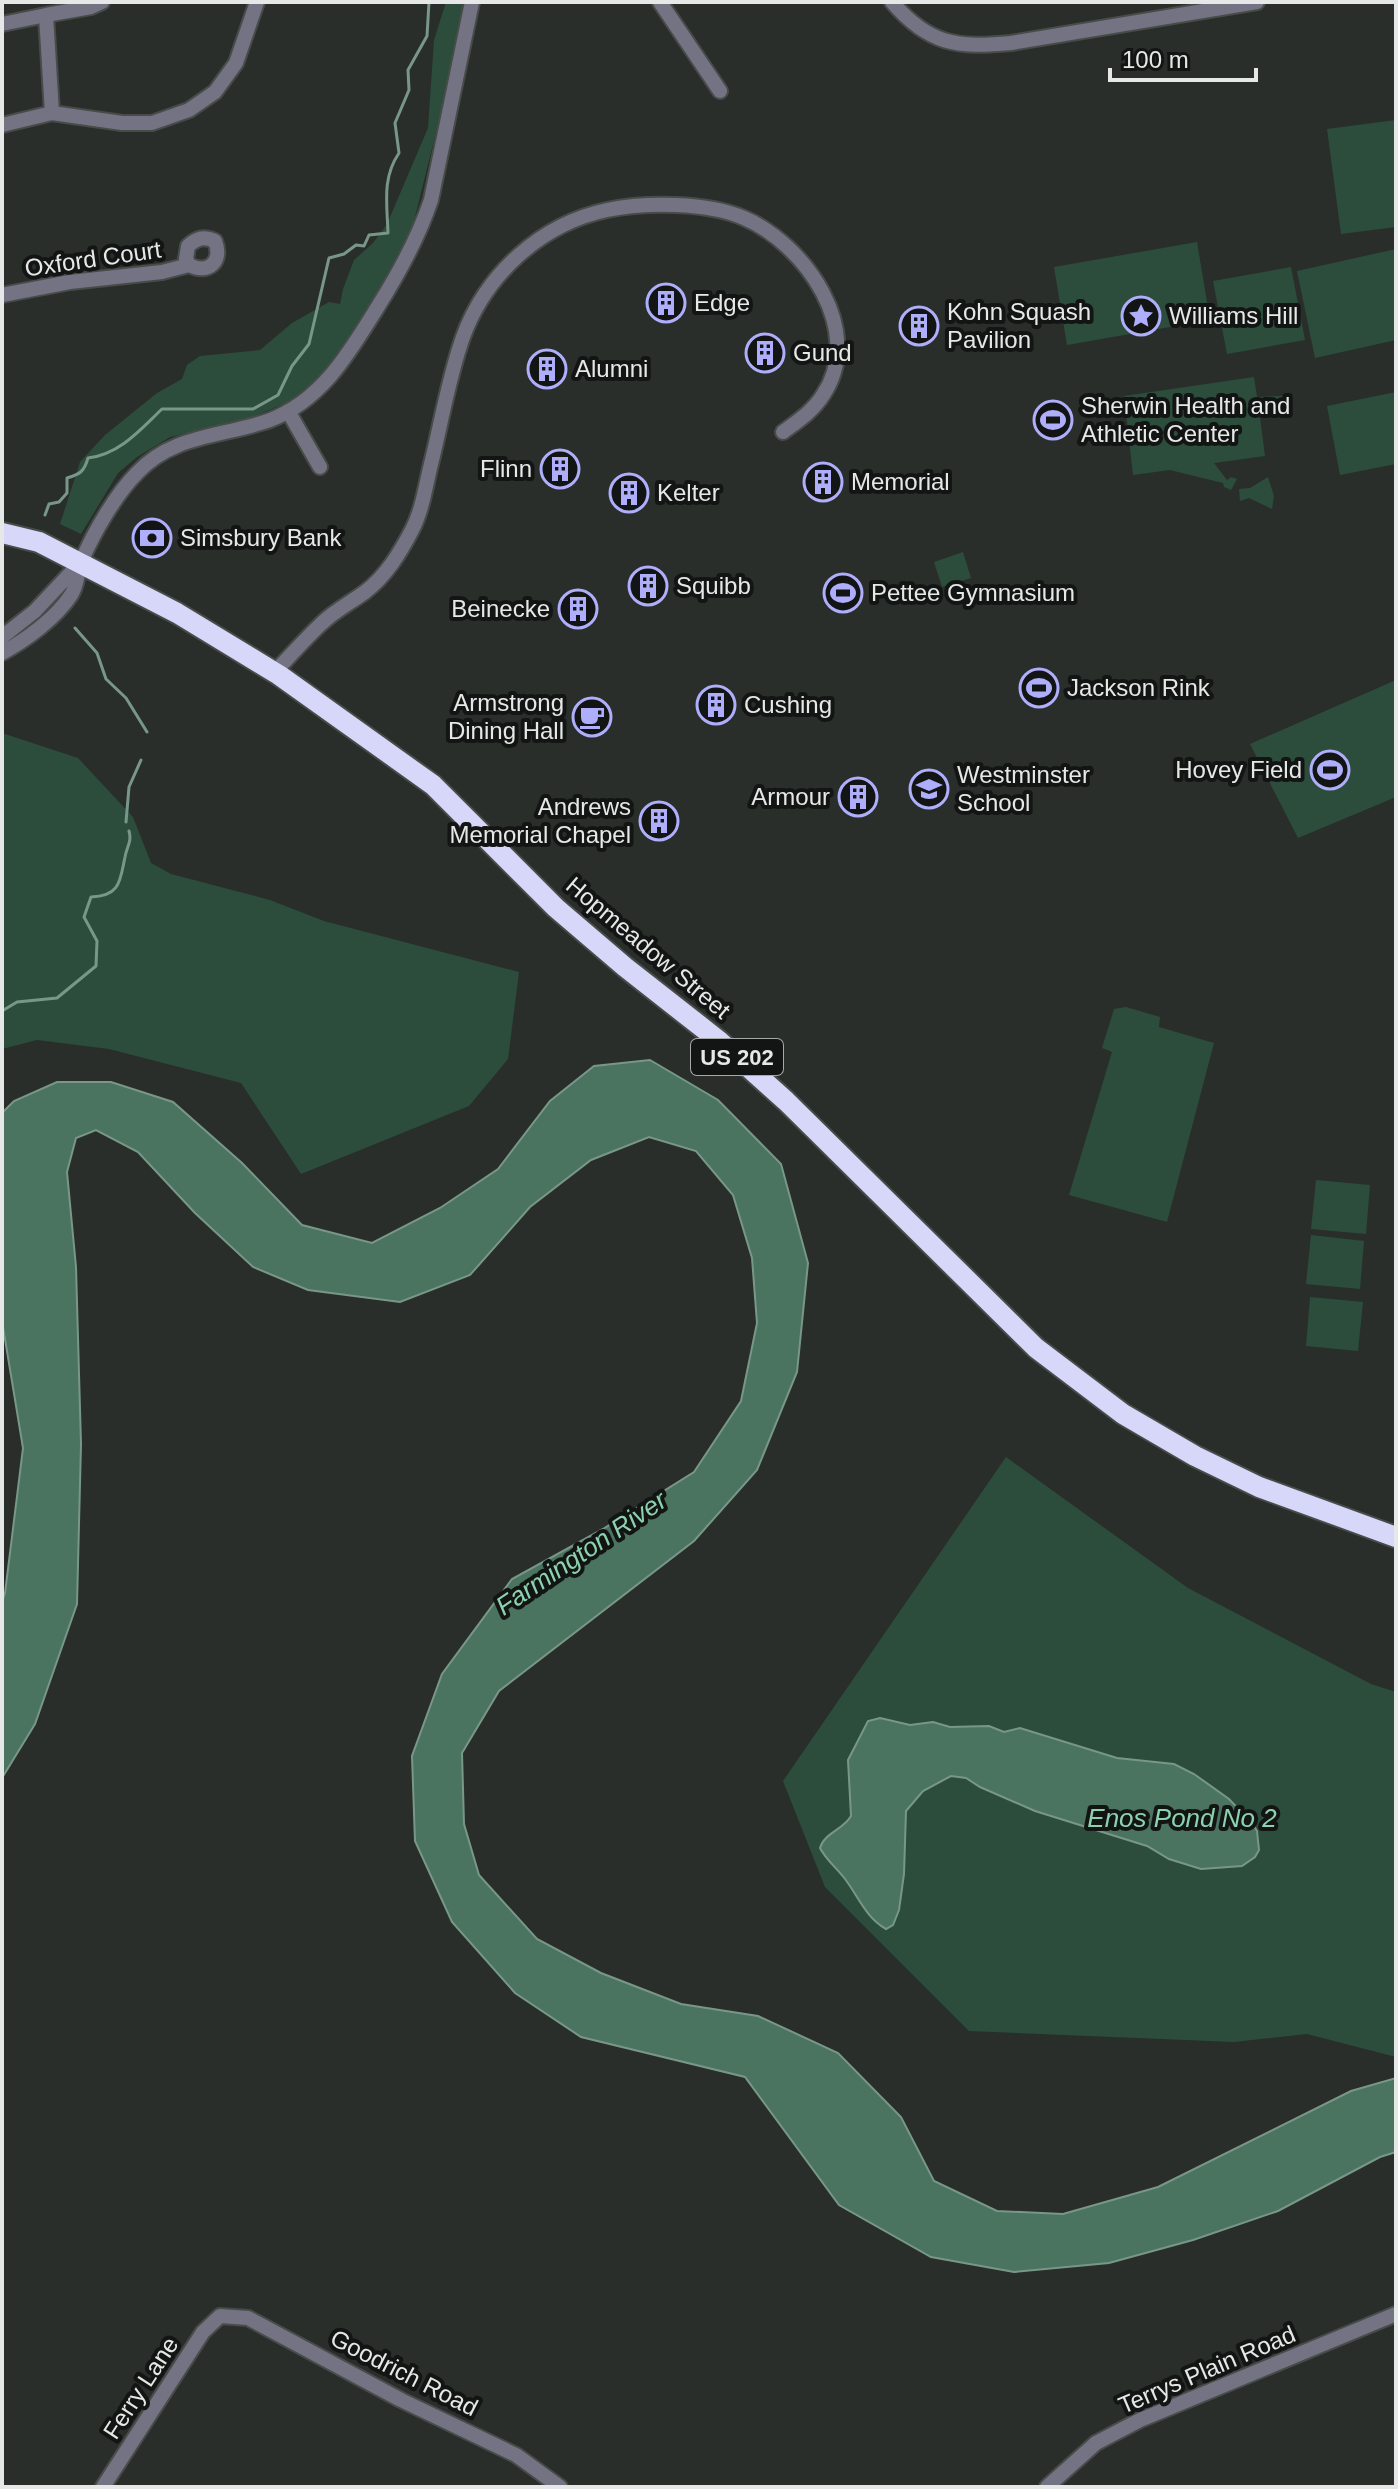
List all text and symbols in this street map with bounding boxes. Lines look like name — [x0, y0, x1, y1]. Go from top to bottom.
scale bar — [1110, 32, 1256, 82]
text: 100 m — [1122, 46, 1189, 73]
street label: Oxford Court — [23, 236, 163, 281]
building icon: Edge — [645, 282, 687, 324]
place label: Edge — [694, 289, 750, 316]
place icon: Williams Hill — [1120, 295, 1162, 337]
place label: Kohn Squash Pavilion — [947, 298, 1091, 353]
place label: Williams Hill — [1169, 302, 1298, 329]
building icon: Kohn Squash Pavilion — [898, 305, 940, 347]
building icon: Gund — [744, 332, 786, 374]
place label: Gund — [793, 339, 852, 366]
building icon: Alumni — [526, 348, 568, 390]
place label: Alumni — [575, 355, 648, 382]
place label: Sherwin Health and Athletic Center — [1081, 392, 1290, 447]
sports icon: Sherwin Health and Athletic Center — [1032, 399, 1074, 441]
building icon: Flinn — [539, 448, 581, 490]
place label: Flinn — [480, 455, 532, 482]
building icon: Memorial — [802, 461, 844, 503]
place label: Memorial — [851, 468, 950, 495]
building icon: Kelter — [608, 472, 650, 514]
place label: Kelter — [657, 479, 720, 506]
bank icon: Simsbury Bank — [131, 517, 173, 559]
place label: Simsbury Bank — [180, 524, 342, 551]
building icon: Squibb — [627, 565, 669, 607]
place label: Squibb — [676, 572, 751, 599]
sports icon: Pettee Gymnasium — [822, 572, 864, 614]
place label: Pettee Gymnasium — [871, 579, 1075, 606]
building icon: Beinecke — [557, 588, 599, 630]
place label: Beinecke — [451, 595, 550, 622]
sports icon: Jackson Rink — [1018, 667, 1060, 709]
place label: Jackson Rink — [1067, 674, 1211, 701]
building icon: Cushing — [695, 684, 737, 726]
place label: Armstrong Dining Hall — [448, 689, 564, 744]
place label: Cushing — [744, 691, 832, 718]
cafe icon: Armstrong Dining Hall — [571, 696, 613, 738]
sports icon: Hovey Field — [1309, 749, 1351, 791]
place label: Hovey Field — [1175, 756, 1302, 783]
place label: Westminster School — [957, 761, 1090, 816]
school or university icon: Westminster School — [908, 768, 950, 810]
building icon: Armour — [837, 776, 879, 818]
place label: Armour — [751, 783, 830, 810]
place label: Andrews Memorial Chapel — [450, 793, 631, 848]
building icon: Andrews Memorial Chapel — [638, 800, 680, 842]
street label: Hopmeadow Street — [561, 871, 736, 1024]
road number: US 202 — [691, 1039, 783, 1075]
water label: Farmington River — [490, 1484, 673, 1621]
water label: Enos Pond No 2 — [1087, 1803, 1277, 1833]
street label: Terrys Plain Road — [1114, 2320, 1299, 2419]
street label: Goodrich Road — [326, 2324, 482, 2421]
street label: Ferry Lane — [98, 2332, 184, 2444]

